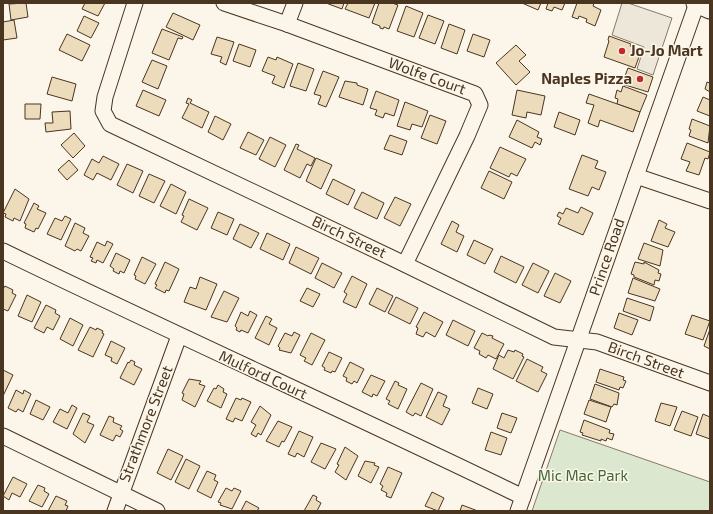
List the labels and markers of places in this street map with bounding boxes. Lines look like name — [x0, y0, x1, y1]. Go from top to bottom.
place label: Jo-Jo Mart — [630, 41, 703, 59]
marker: Jo-Jo Mart — [617, 46, 627, 56]
place label: Naples Pizza — [541, 69, 632, 87]
marker: Naples Pizza — [635, 74, 645, 84]

